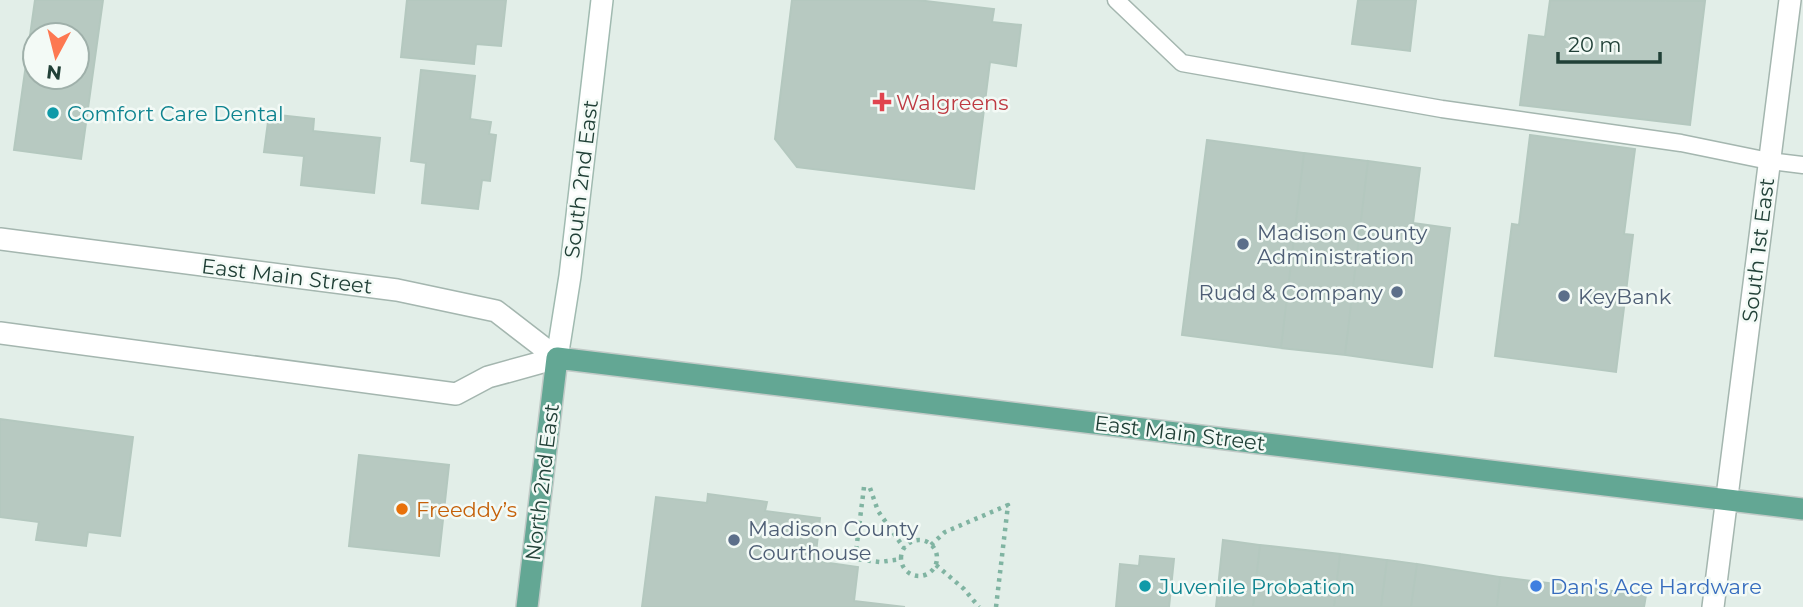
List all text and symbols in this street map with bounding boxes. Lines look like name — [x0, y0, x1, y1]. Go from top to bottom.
north arrow — [21, 21, 91, 91]
scale bar — [1558, 21, 1660, 65]
text: 20 m — [1568, 32, 1622, 57]
text: N — [45, 60, 63, 85]
place label: Walgreens — [896, 90, 1009, 115]
marker: Walgreens — [874, 94, 890, 110]
street label: South 2nd East — [559, 98, 603, 260]
place label: Comfort Care Dental — [67, 101, 284, 126]
marker: Comfort Care Dental — [45, 105, 61, 121]
street label: South 1st East — [1737, 176, 1779, 324]
place label: Madison County Administration — [1257, 220, 1428, 269]
marker: Madison County Administration — [1235, 236, 1251, 252]
street label: East Main Street — [200, 253, 374, 299]
place label: Rudd & Company — [1199, 280, 1384, 305]
marker: Rudd & Company — [1389, 284, 1405, 300]
place label: KeyBank — [1578, 284, 1672, 309]
marker: KeyBank — [1556, 288, 1572, 304]
street label: North 2nd East — [520, 402, 564, 562]
street label: East Main Street — [1093, 410, 1267, 456]
place label: Freeddy’s — [416, 497, 517, 522]
marker: Freeddy’s — [394, 501, 410, 517]
place label: Madison County Courthouse — [748, 516, 919, 565]
marker: Madison County Courthouse — [726, 532, 742, 548]
place label: Juvenile Probation — [1158, 574, 1355, 599]
place label: Dan's Ace Hardware — [1550, 574, 1762, 599]
marker: Juvenile Probation — [1137, 578, 1153, 594]
marker: Dan's Ace Hardware — [1528, 578, 1544, 594]

